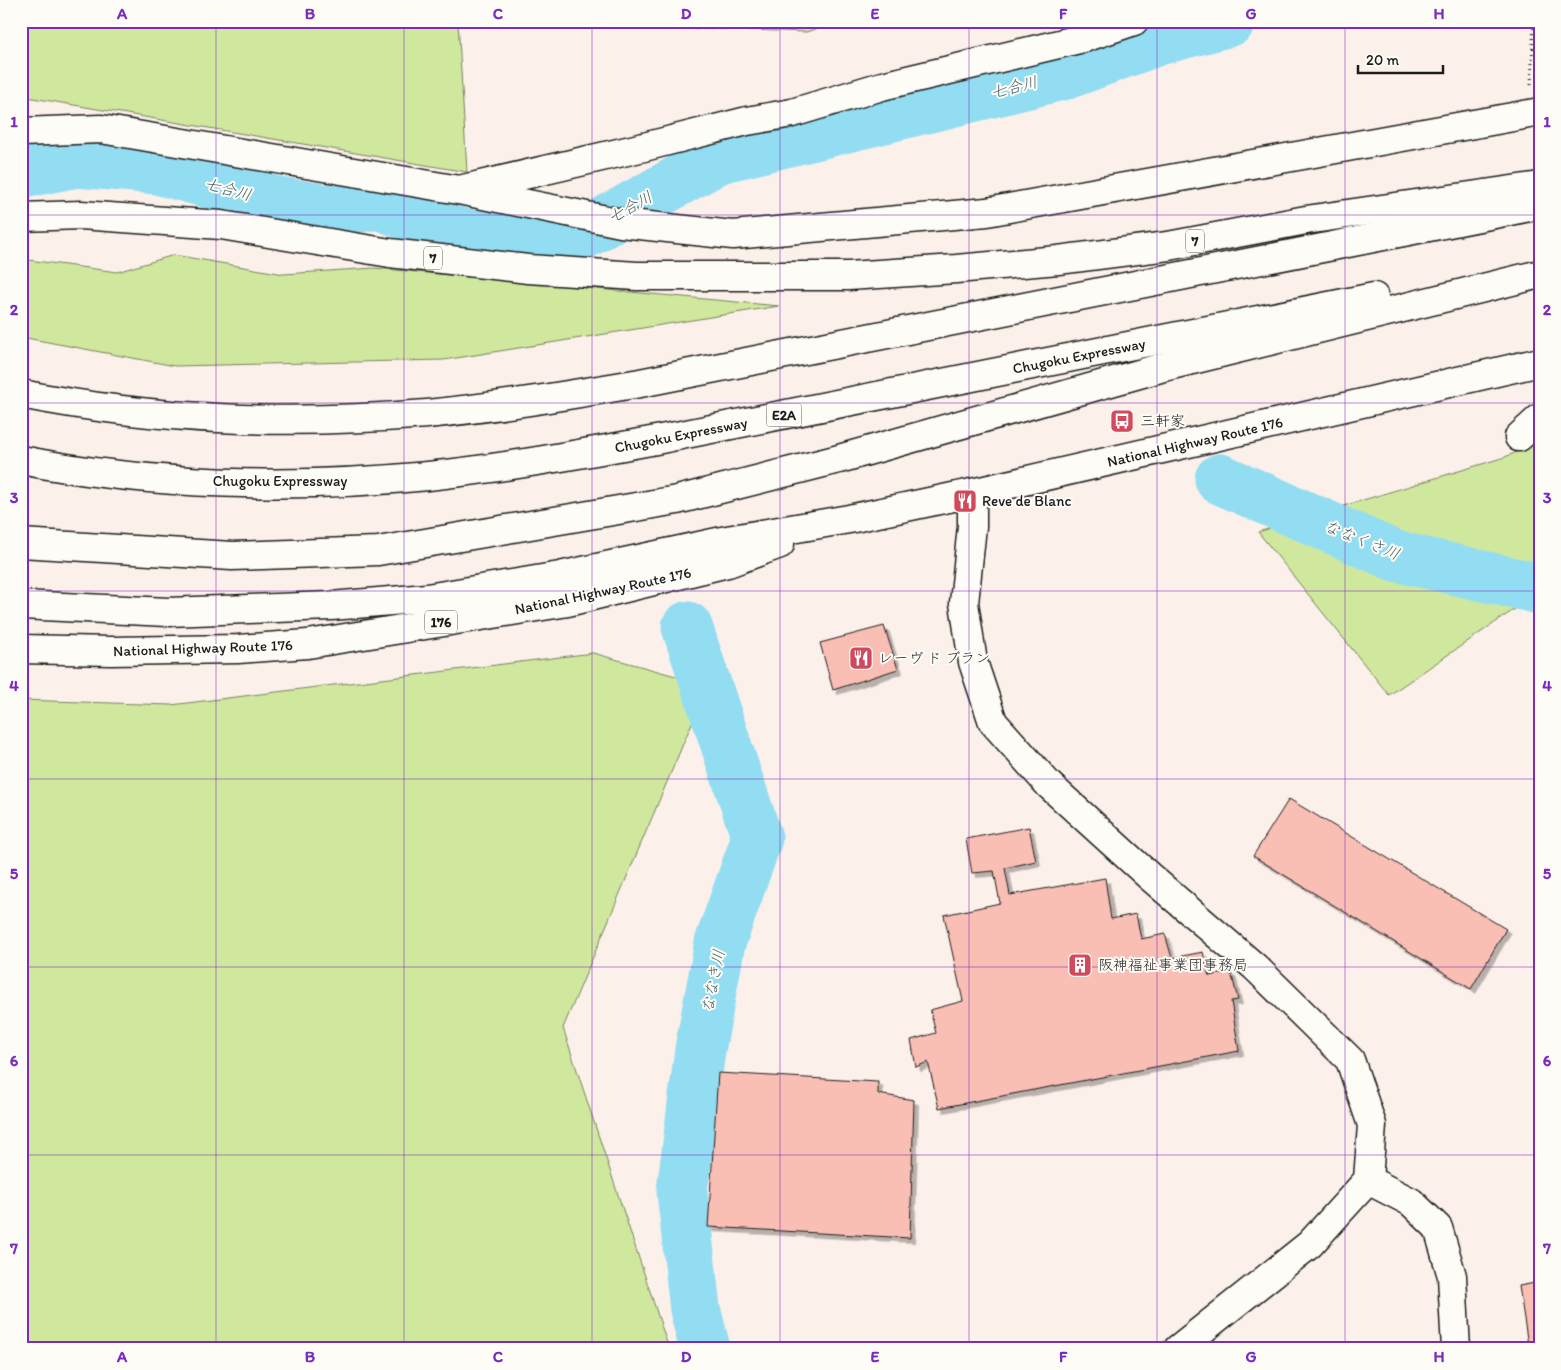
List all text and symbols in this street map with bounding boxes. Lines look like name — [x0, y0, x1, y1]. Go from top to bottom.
text: A — [116, 4, 128, 23]
text: B — [305, 4, 316, 23]
text: C — [493, 4, 504, 23]
text: D — [681, 4, 692, 23]
text: E — [871, 4, 880, 23]
text: F — [1059, 4, 1068, 23]
text: G — [1245, 4, 1257, 23]
text: H — [1433, 4, 1445, 23]
scale bar — [1358, 42, 1444, 74]
text: 20 m — [1366, 51, 1400, 69]
water label: 七合川 — [988, 72, 1040, 102]
text: 1 — [10, 112, 18, 131]
text: 1 — [1543, 112, 1551, 131]
water label: 七合川 — [202, 174, 254, 204]
water label: 七合川 — [604, 187, 656, 227]
road number: 7 — [1186, 230, 1204, 252]
road number: 7 — [424, 247, 442, 270]
text: 2 — [10, 300, 19, 319]
text: 2 — [1543, 300, 1552, 319]
street label: Chugoku Expressway — [1011, 334, 1147, 378]
road number: E2A — [766, 404, 802, 426]
bus stop icon: 三軒家 — [1109, 408, 1135, 434]
place label: 三軒家 — [1140, 412, 1185, 430]
street label: Chugoku Expressway — [613, 413, 749, 457]
street label: National Highway Route 176 — [1105, 413, 1285, 471]
street label: Chugoku Expressway — [213, 472, 347, 490]
text: 3 — [10, 488, 19, 507]
restaurant icon: Reve de Blanc — [952, 488, 978, 514]
text: 3 — [1543, 488, 1552, 507]
place label: Reve de Blanc — [982, 492, 1071, 510]
water label: ななくさ川 — [1321, 516, 1403, 564]
street label: National Highway Route 176 — [513, 563, 693, 618]
road number: 176 — [425, 610, 457, 634]
street label: National Highway Route 176 — [113, 636, 293, 660]
restaurant icon: レーヴ ド ブラン — [848, 645, 874, 671]
place label: レーヴ ド ブラン — [878, 649, 990, 667]
text: 4 — [9, 676, 19, 695]
text: 4 — [1542, 676, 1552, 695]
text: 5 — [10, 864, 19, 883]
text: 5 — [1543, 864, 1552, 883]
water label: ななき川 — [698, 948, 728, 1014]
building icon: 阪神福祉事業団事務局 — [1067, 952, 1093, 978]
place label: 阪神福祉事業団事務局 — [1098, 956, 1248, 974]
text: 6 — [10, 1051, 19, 1070]
text: 6 — [1543, 1051, 1552, 1070]
text: 7 — [9, 1239, 18, 1258]
text: 7 — [1542, 1239, 1551, 1258]
text: A — [116, 1347, 128, 1366]
text: B — [305, 1347, 316, 1366]
text: C — [493, 1347, 504, 1366]
text: D — [681, 1347, 692, 1366]
text: E — [871, 1347, 880, 1366]
text: F — [1059, 1347, 1068, 1366]
text: G — [1245, 1347, 1257, 1366]
text: H — [1433, 1347, 1445, 1366]

